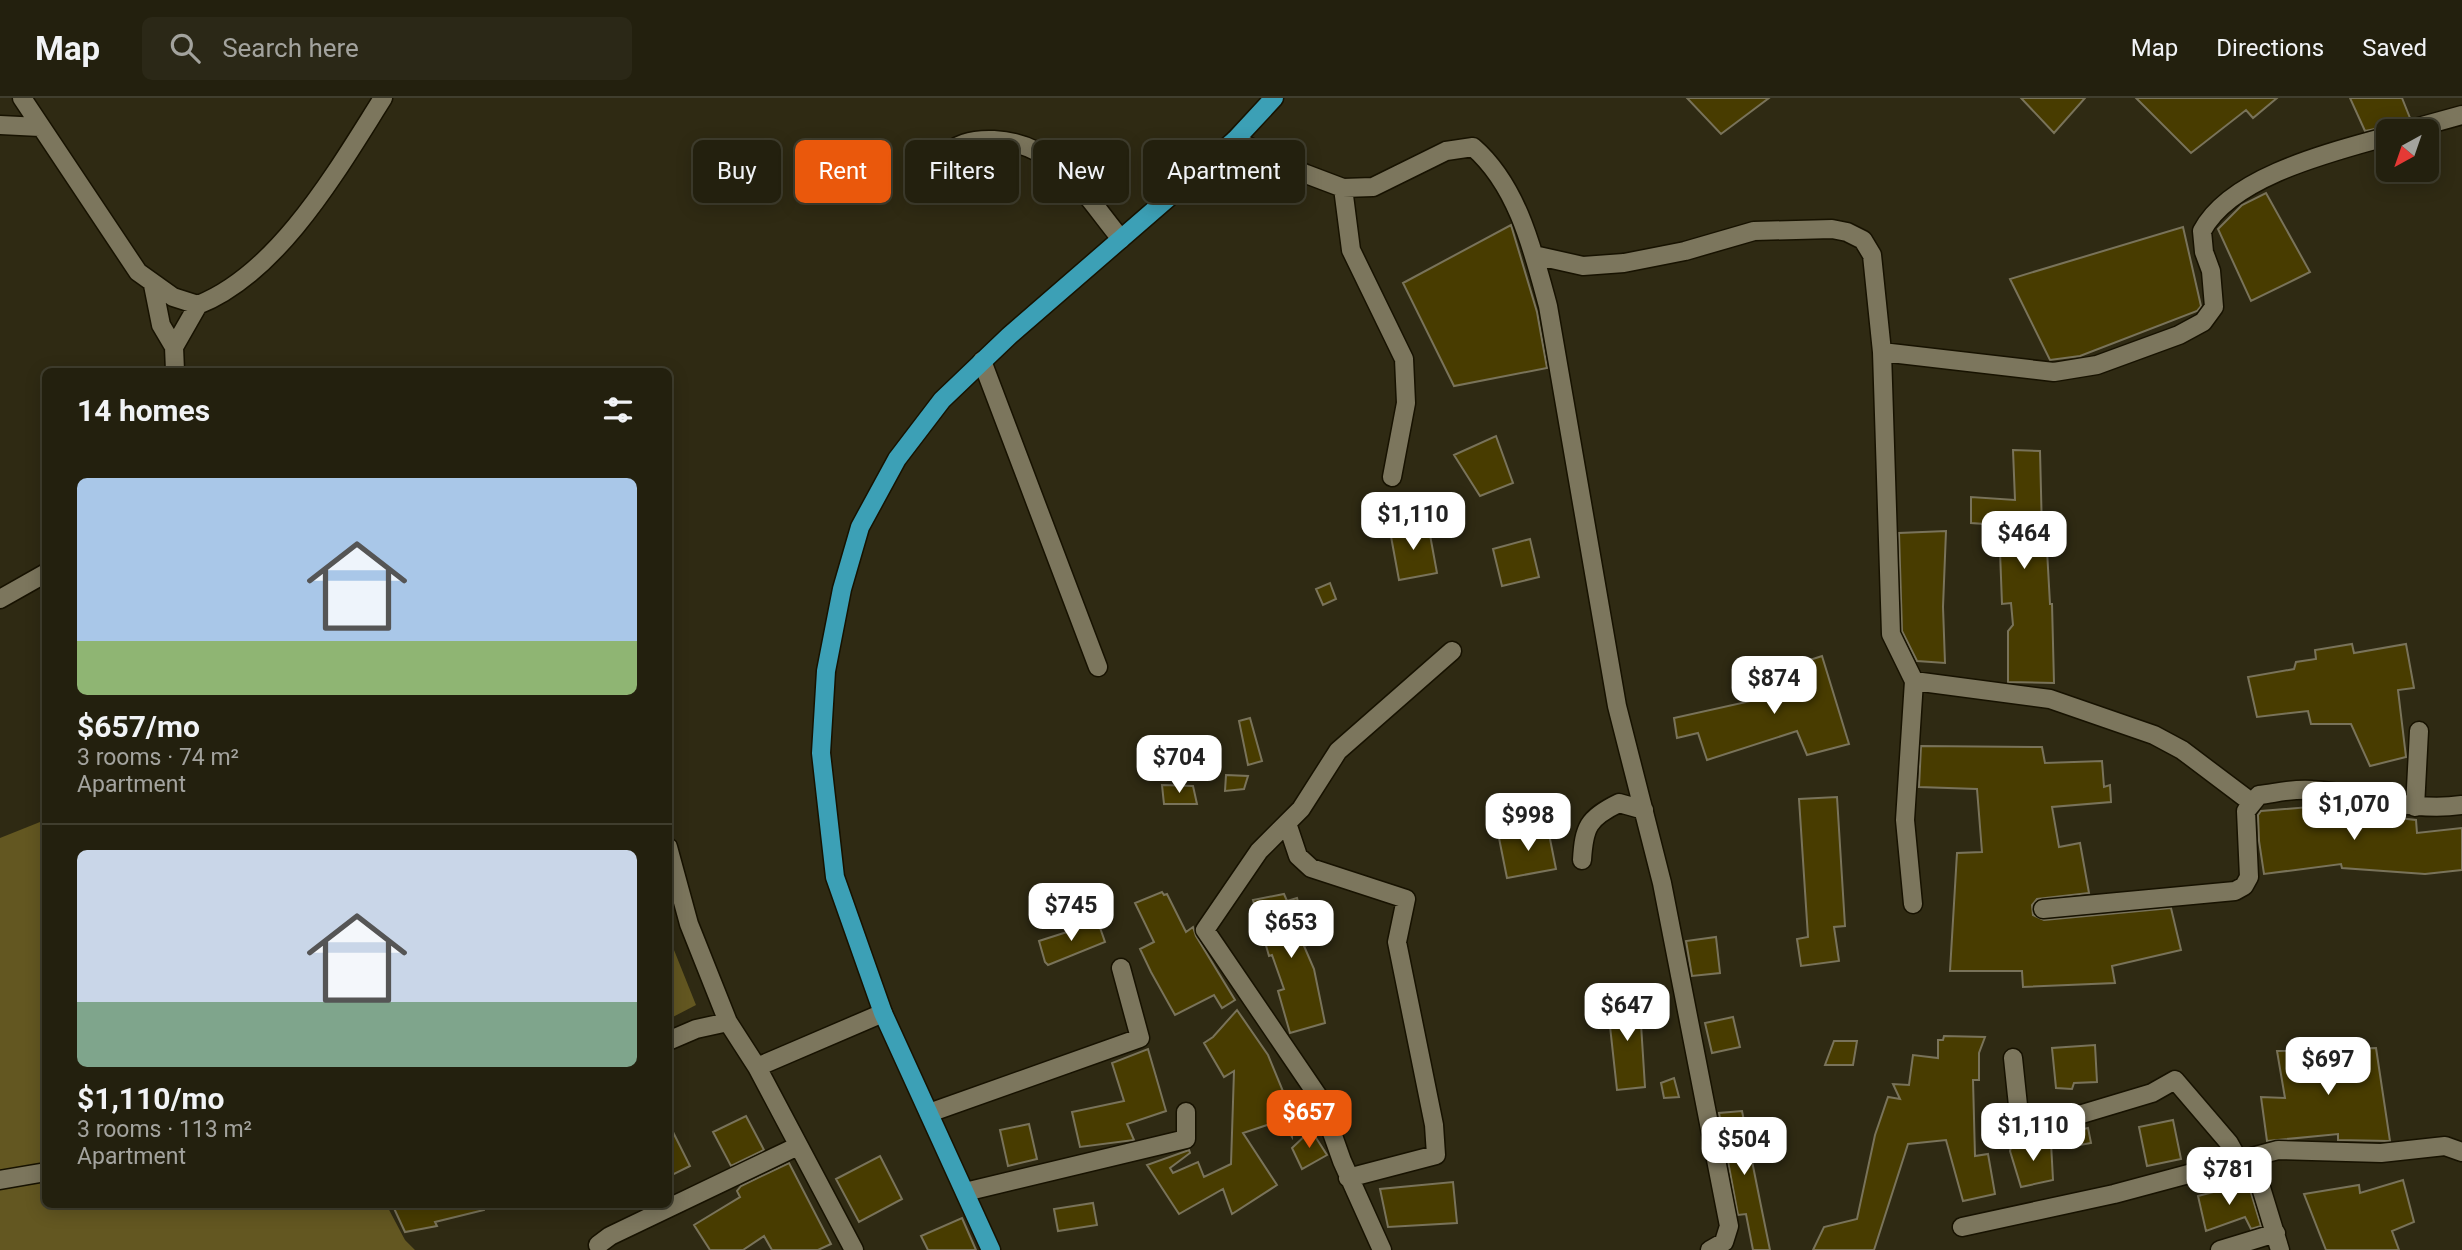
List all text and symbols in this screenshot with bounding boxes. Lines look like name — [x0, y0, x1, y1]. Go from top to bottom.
search box — [142, 17, 632, 80]
text: Map — [35, 29, 100, 68]
icon: search — [166, 29, 204, 67]
text: Search here — [222, 33, 359, 63]
text: Map — [2131, 34, 2178, 62]
text: Directions — [2216, 34, 2324, 62]
text: Saved — [2362, 34, 2427, 62]
north arrow — [2376, 119, 2440, 182]
map controls — [2376, 119, 2439, 182]
chip: Buy — [693, 140, 781, 203]
chip: Rent — [795, 140, 891, 203]
chip: Filters — [905, 140, 1019, 203]
chip: New — [1033, 140, 1129, 203]
chip: Apartment — [1143, 140, 1305, 203]
icon: filters — [599, 391, 637, 429]
text: 14 homes — [77, 393, 210, 428]
pin: $1,110 — [1356, 492, 1470, 552]
text: $1,110 — [1377, 501, 1449, 528]
pin: $464 — [1983, 512, 2065, 571]
text: $464 — [1998, 520, 2050, 547]
icon: home — [294, 523, 420, 649]
pin: $874 — [1733, 656, 1815, 716]
text: $874 — [1748, 665, 1800, 692]
text: $657/mo — [77, 709, 200, 744]
pin: $704 — [1138, 736, 1220, 795]
text: 3 rooms · 74 m² — [77, 744, 239, 771]
text: $704 — [1153, 744, 1205, 771]
text: Apartment — [77, 771, 186, 798]
pin: $1,070 — [2297, 782, 2411, 842]
text: $1,070 — [2318, 791, 2390, 818]
pin: $998 — [1487, 794, 1569, 853]
text: $998 — [1502, 802, 1554, 829]
pin: $745 — [1030, 884, 1112, 943]
text: $745 — [1045, 892, 1097, 919]
icon: home — [294, 895, 420, 1021]
pin: $653 — [1250, 900, 1332, 960]
text: $653 — [1265, 909, 1317, 936]
pin: $647 — [1586, 984, 1668, 1043]
text: $647 — [1601, 992, 1653, 1019]
pin: $697 — [2287, 1038, 2369, 1097]
text: $697 — [2302, 1046, 2354, 1073]
text: $1,110/mo — [77, 1081, 225, 1116]
pin: $657 — [1268, 1090, 1350, 1150]
text: $657 — [1283, 1099, 1335, 1126]
pin: $1,110 — [1976, 1104, 2090, 1163]
text: $1,110 — [1997, 1112, 2069, 1139]
text: 3 rooms · 113 m² — [77, 1116, 252, 1143]
pin: $504 — [1703, 1118, 1785, 1177]
text: $504 — [1718, 1126, 1770, 1153]
text: Apartment — [77, 1143, 186, 1170]
pin: $781 — [2188, 1148, 2270, 1207]
text: $781 — [2203, 1156, 2255, 1183]

